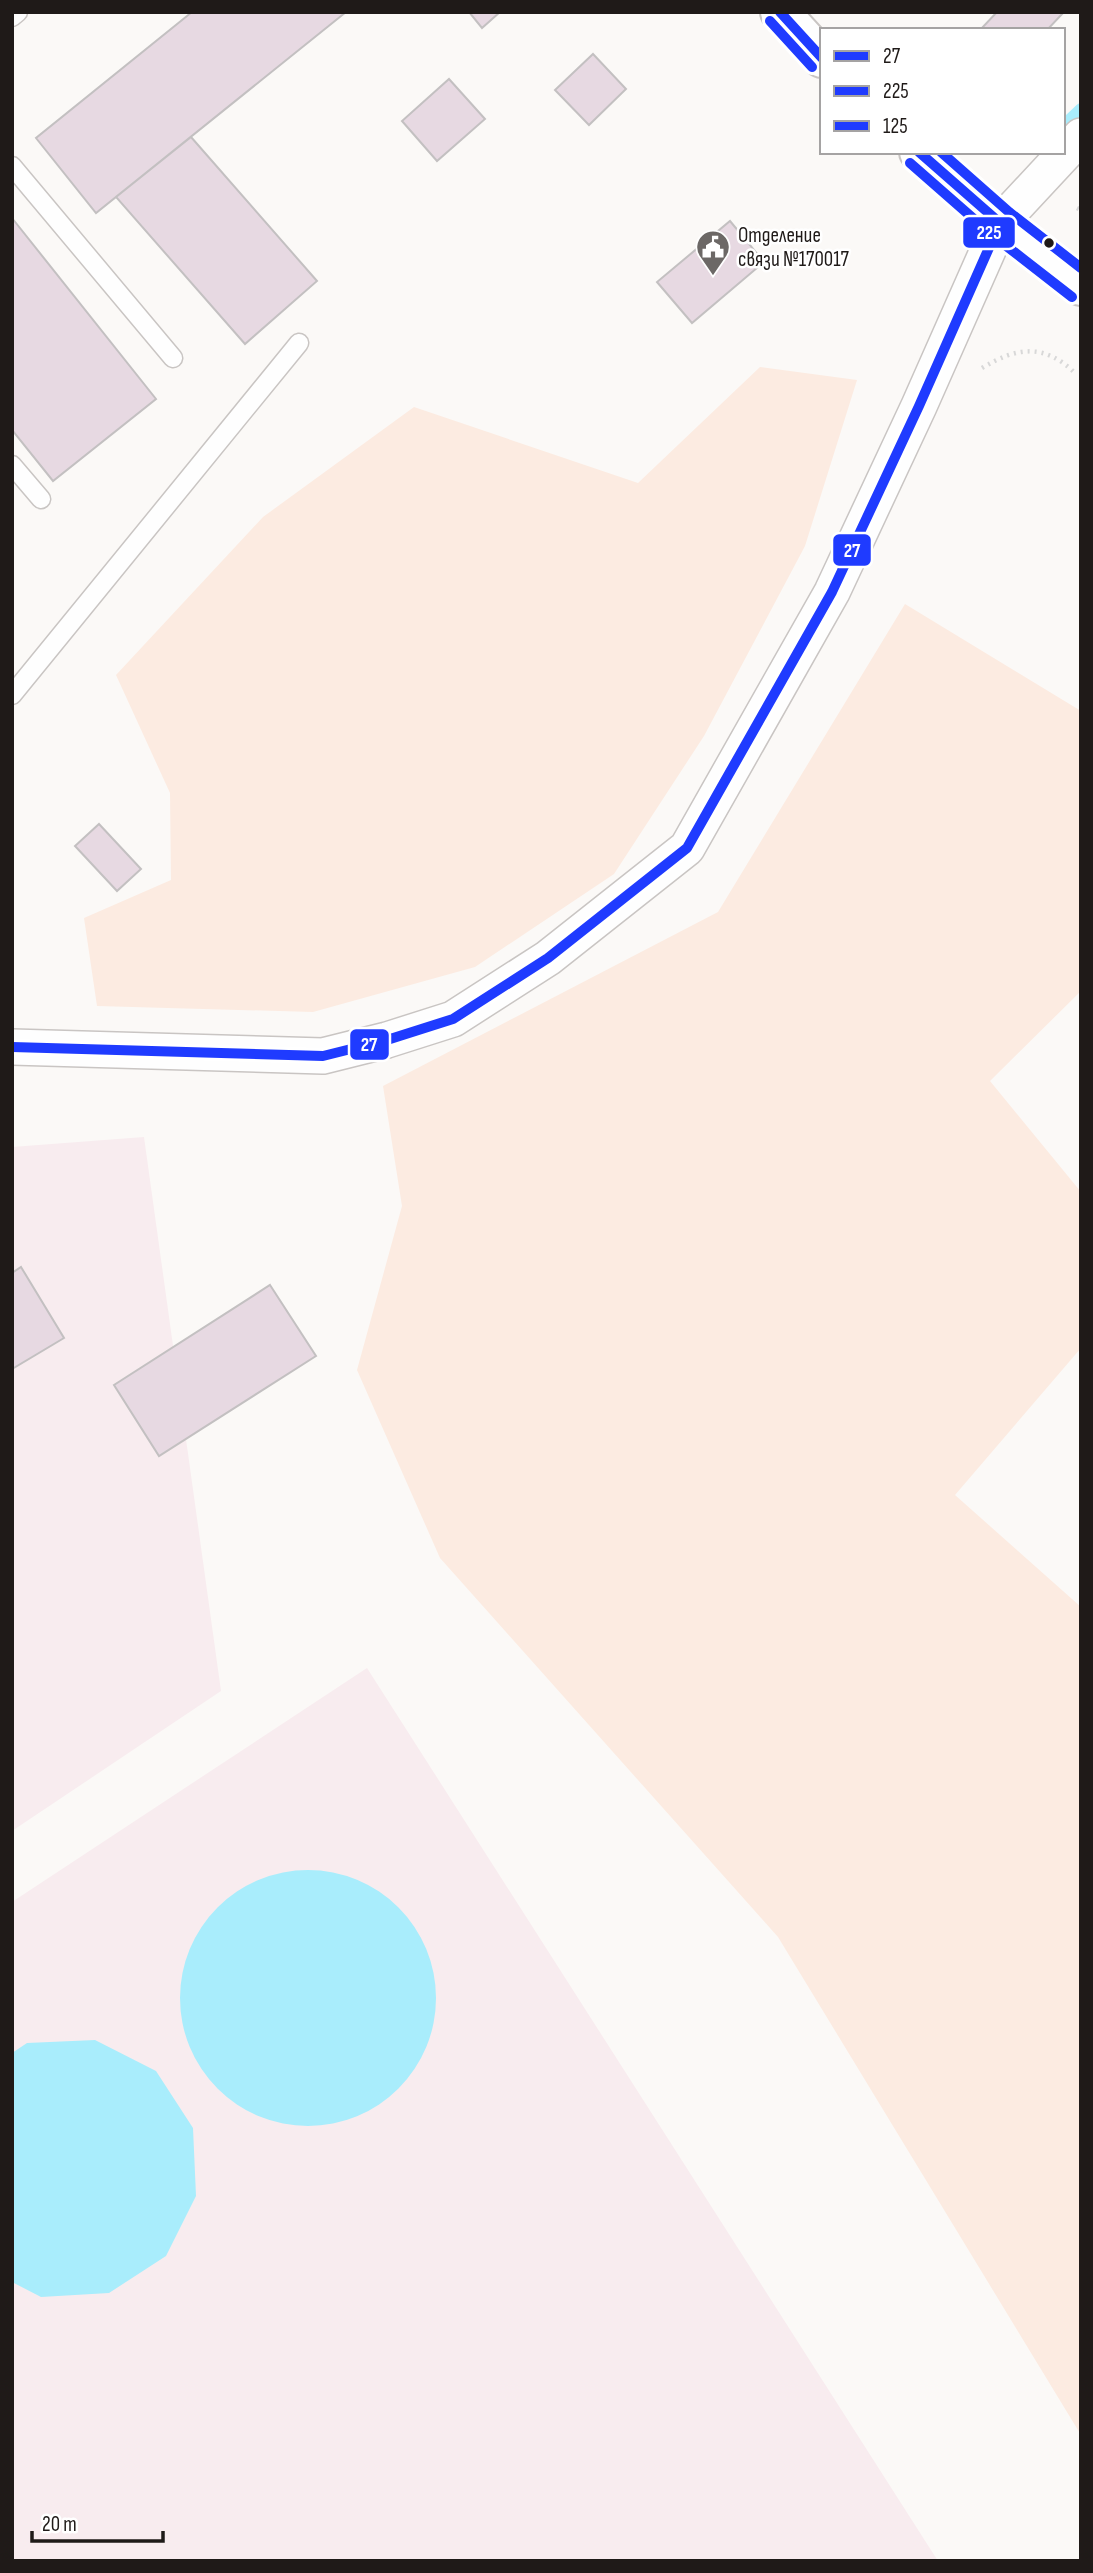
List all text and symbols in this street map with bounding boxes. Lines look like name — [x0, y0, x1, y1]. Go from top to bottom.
legend — [820, 28, 1065, 154]
text: 27 — [883, 44, 901, 69]
text: 225 — [883, 79, 909, 104]
text: 125 — [883, 114, 908, 139]
line badge: 225 — [962, 216, 1016, 249]
text: 225 — [977, 222, 1002, 245]
place label: Отделение связи №170017 — [738, 223, 849, 272]
public building icon: Отделение связи №170017 — [694, 228, 732, 277]
unlabelled marker — [1042, 236, 1056, 250]
line badge: 27 — [832, 533, 872, 567]
text: 27 — [844, 540, 861, 563]
line badge: 27 — [349, 1028, 390, 1061]
text: 27 — [361, 1034, 378, 1057]
scale bar — [32, 2500, 163, 2544]
text: 20 m — [42, 2512, 77, 2537]

